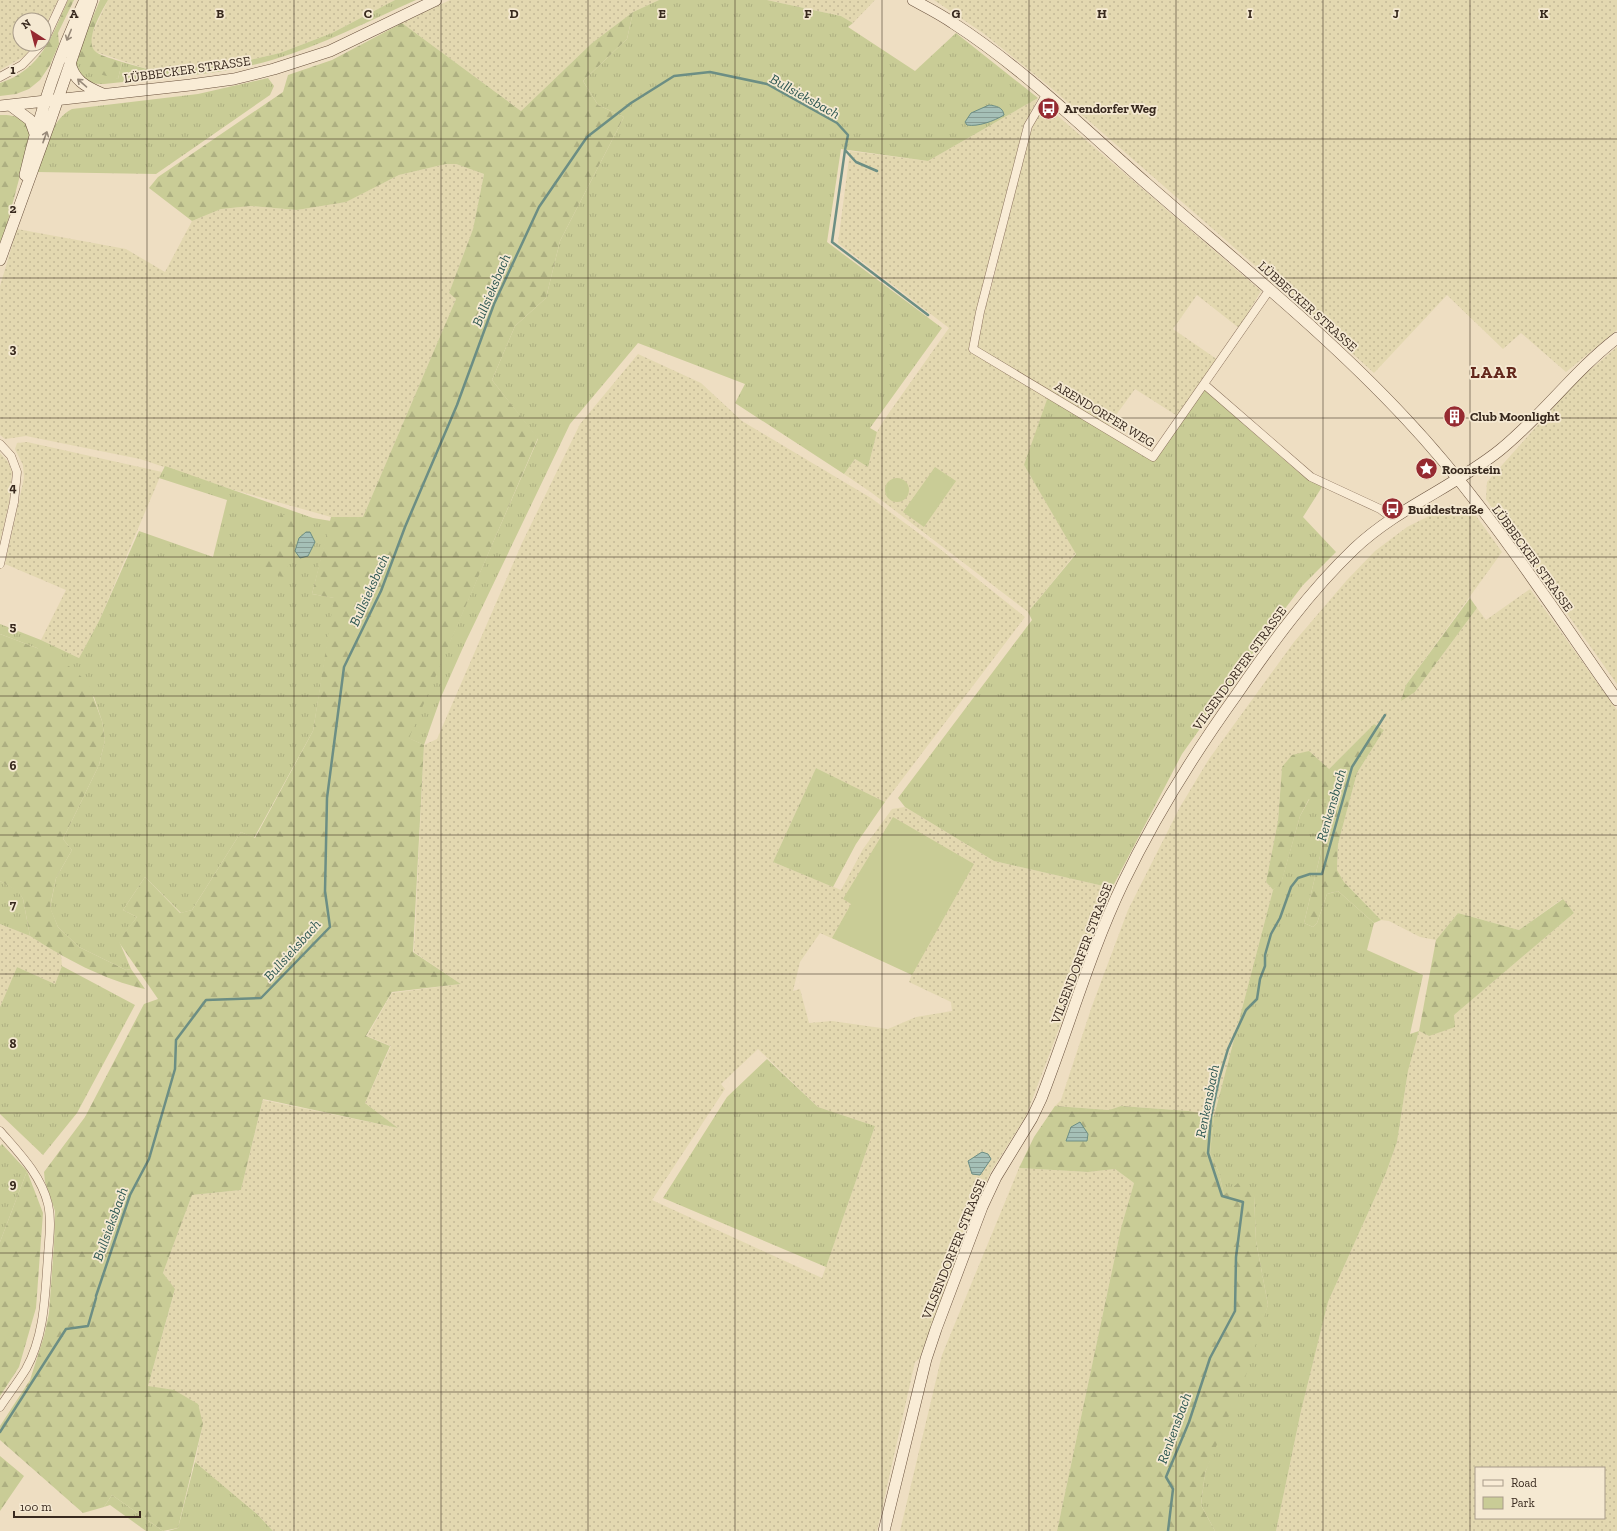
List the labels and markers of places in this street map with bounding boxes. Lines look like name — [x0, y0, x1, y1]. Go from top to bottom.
bus stop icon: Arendorfer Weg — [1035, 95, 1061, 121]
place label: Arendorfer Weg — [1064, 101, 1157, 116]
building icon: Club Moonlight — [1441, 403, 1467, 429]
place label: Club Moonlight — [1470, 409, 1561, 424]
place icon: Roonstein — [1414, 456, 1440, 482]
place label: Roonstein — [1442, 462, 1501, 477]
bus stop icon: Buddestraße — [1379, 496, 1405, 522]
place label: Buddestraße — [1408, 502, 1484, 517]

